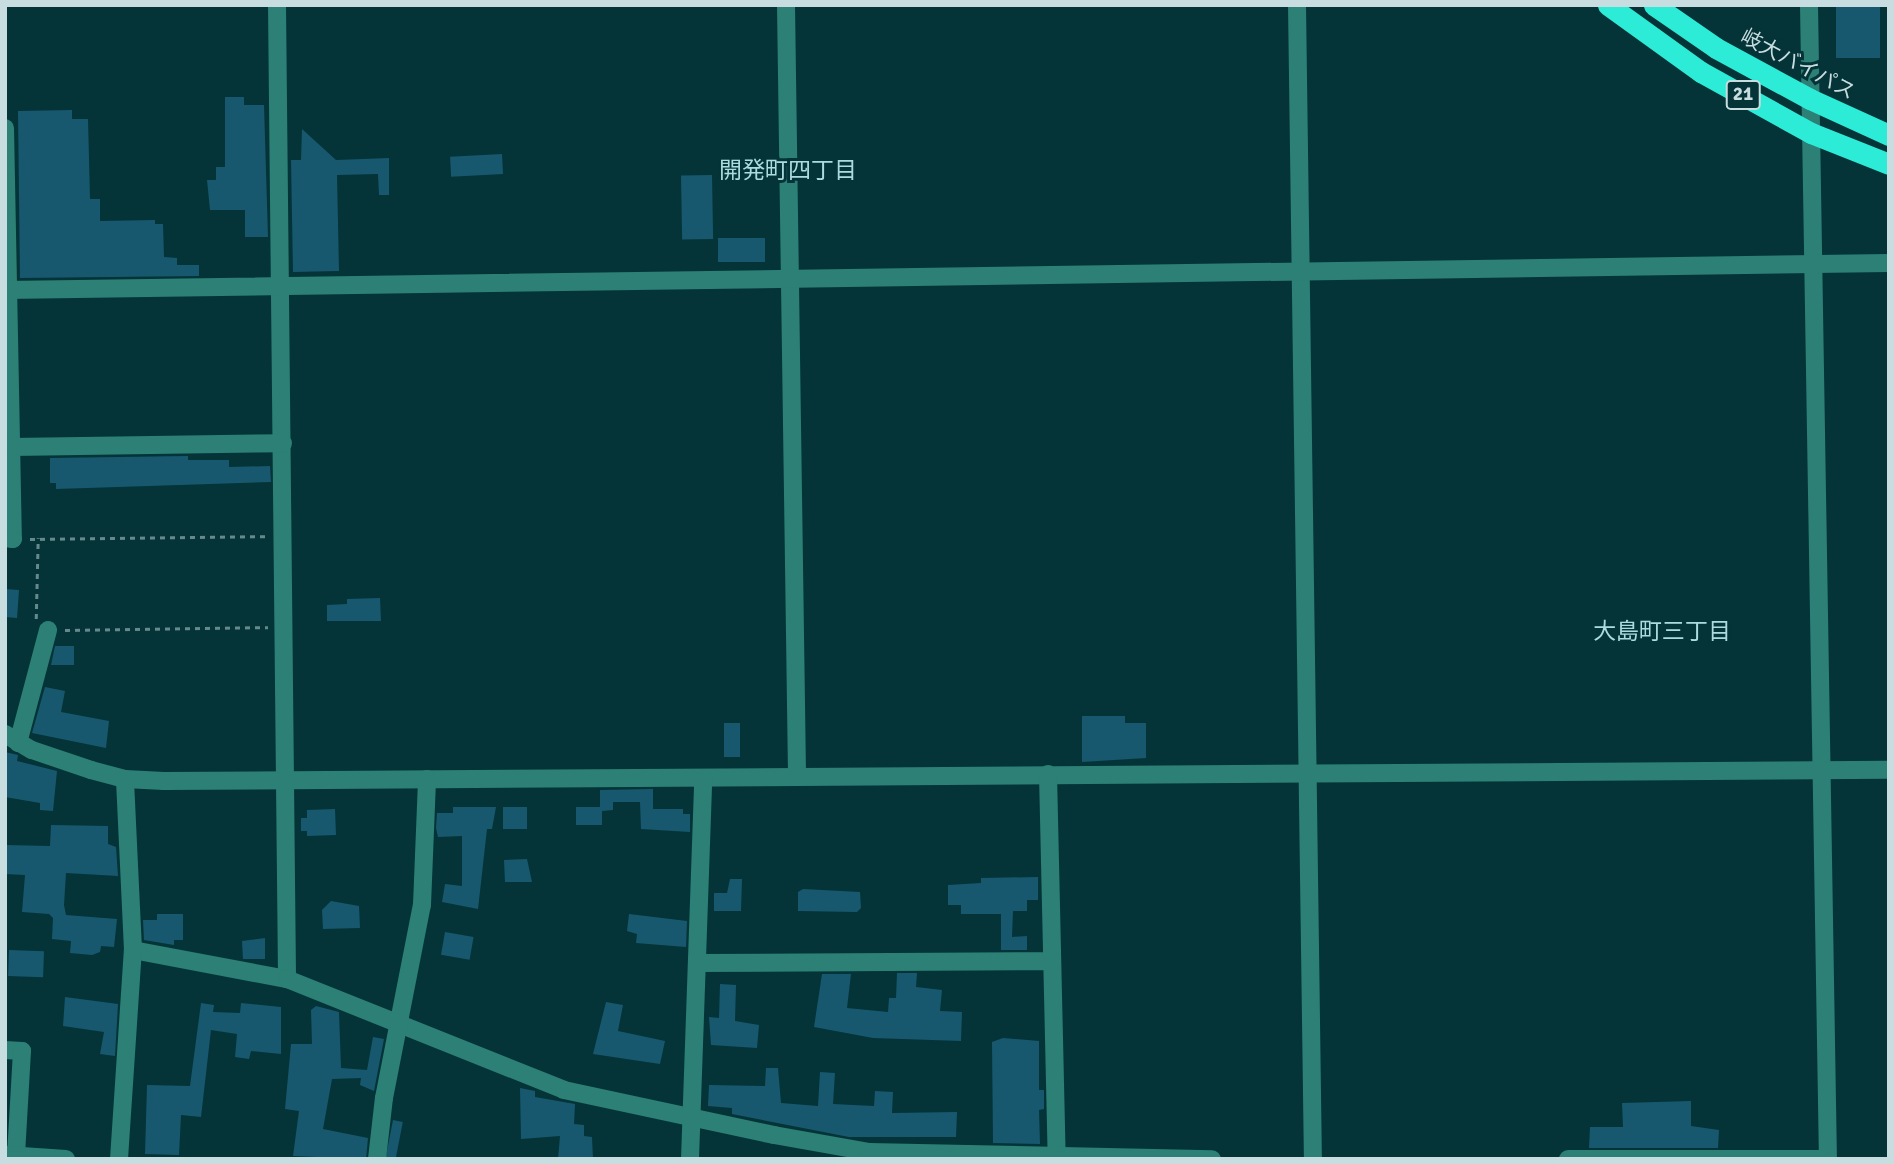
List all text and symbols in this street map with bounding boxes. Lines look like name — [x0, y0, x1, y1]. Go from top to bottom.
street label: 岐大バイパス — [1736, 23, 1860, 105]
road number: 21 — [1726, 80, 1760, 110]
district label: 開発町四丁目 — [719, 157, 857, 185]
district label: 大島町三丁目 — [1593, 618, 1731, 646]

